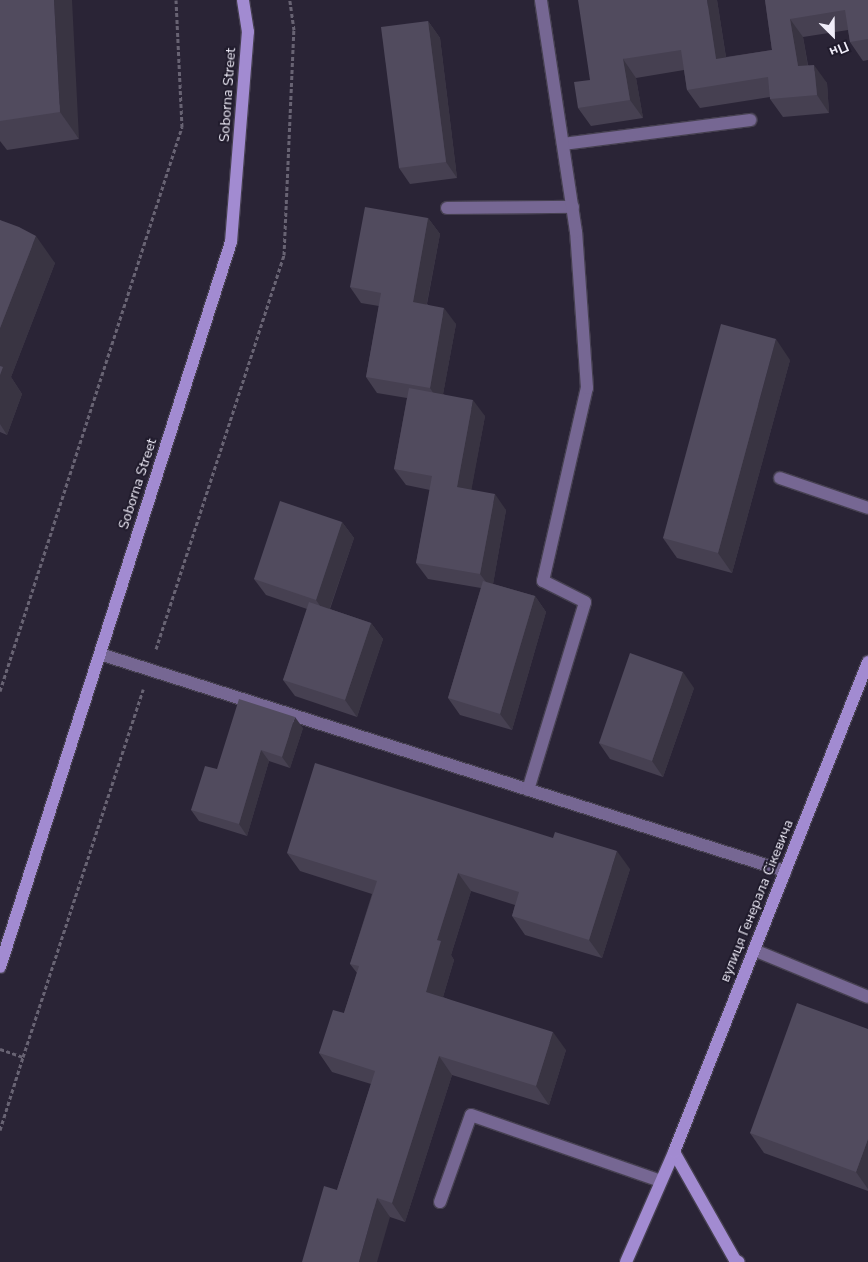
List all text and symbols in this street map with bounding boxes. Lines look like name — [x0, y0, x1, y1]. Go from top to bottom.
north arrow — [808, 10, 858, 60]
text: Пн — [826, 37, 852, 62]
street label: Soborna Street — [216, 47, 240, 143]
street label: Soborna Street — [115, 436, 161, 532]
street label: вулиця Генерала Сікевича — [717, 817, 797, 985]

